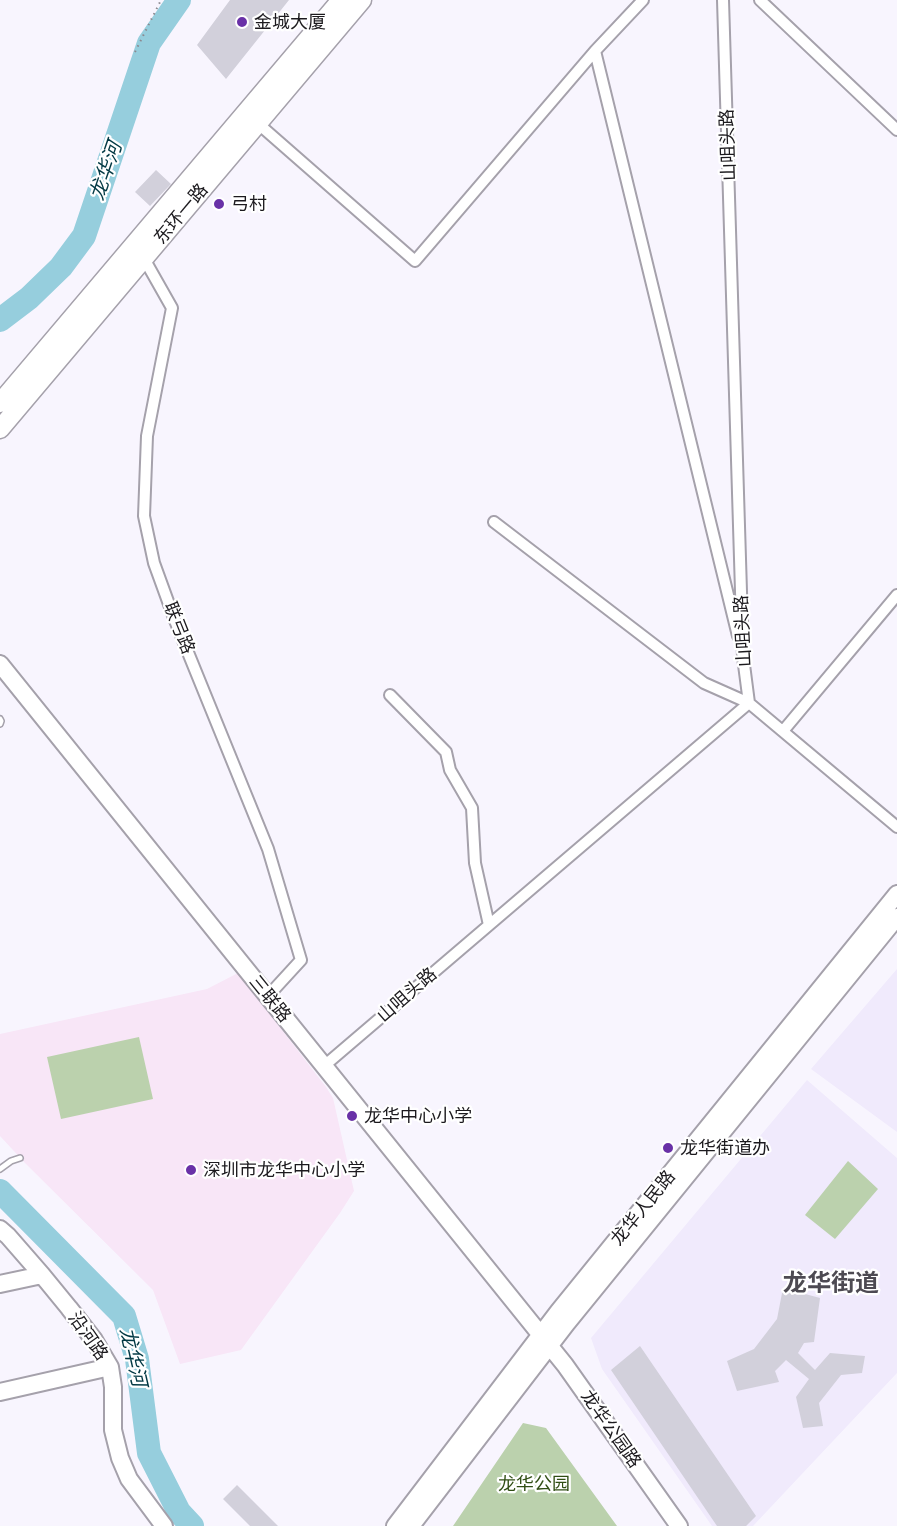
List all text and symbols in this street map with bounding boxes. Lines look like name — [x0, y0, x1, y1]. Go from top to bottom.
place label: 金城大厦 — [254, 11, 326, 33]
marker: 金城大厦 — [235, 15, 249, 29]
street label: 山咀头路 — [716, 109, 740, 181]
water label: 龙华河 — [85, 139, 127, 203]
street label: 东环一路 — [150, 179, 212, 249]
place label: 弓村 — [231, 193, 267, 215]
marker: 弓村 — [212, 197, 226, 211]
street label: 山咀头路 — [730, 594, 756, 668]
street label: 联弓路 — [159, 599, 199, 657]
street label: 山咀头路 — [373, 963, 441, 1027]
street label: 三联路 — [245, 971, 295, 1027]
place label: 龙华中心小学 — [364, 1105, 472, 1127]
marker: 龙华中心小学 — [345, 1109, 359, 1123]
place label: 龙华街道办 — [680, 1137, 770, 1159]
marker: 龙华街道办 — [661, 1141, 675, 1155]
place label: 深圳市龙华中心小学 — [203, 1159, 365, 1181]
marker: 深圳市龙华中心小学 — [184, 1163, 198, 1177]
street label: 龙华人民路 — [606, 1166, 680, 1250]
district label: 龙华街道 — [783, 1269, 879, 1297]
street label: 沿河路 — [64, 1308, 112, 1364]
water label: 龙华河 — [115, 1325, 151, 1389]
street label: 龙华公园路 — [576, 1386, 646, 1472]
park label: 龙华公园 — [498, 1473, 570, 1495]

